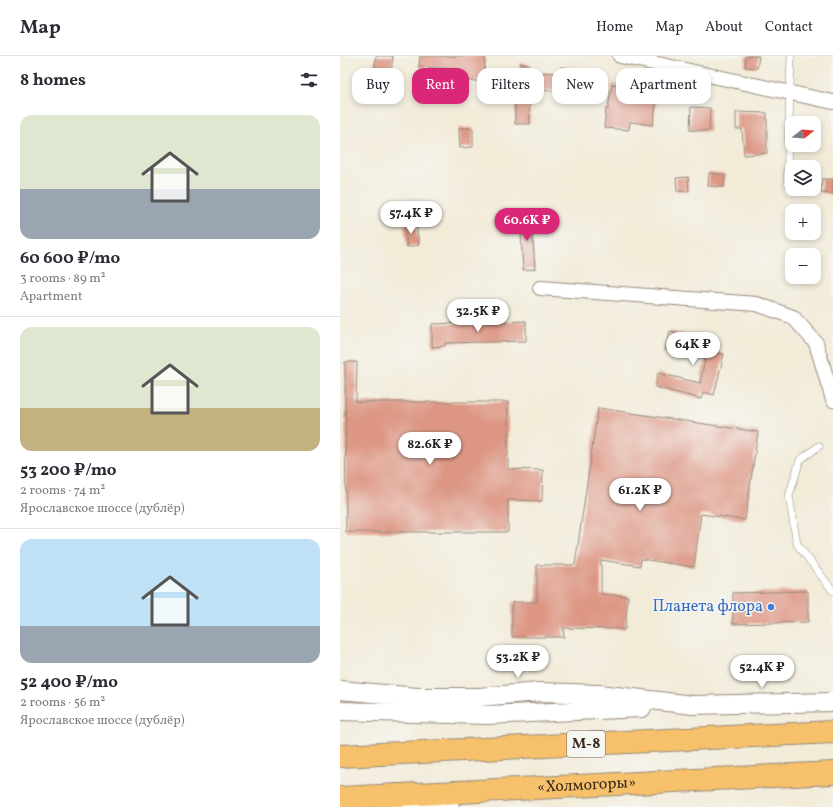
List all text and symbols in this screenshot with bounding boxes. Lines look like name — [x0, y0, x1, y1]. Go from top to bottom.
text: Map — [20, 15, 61, 41]
text: Home — [596, 18, 633, 37]
text: Map — [655, 18, 683, 37]
text: About — [705, 18, 743, 37]
text: Contact — [765, 18, 813, 37]
chip: Buy — [352, 68, 404, 104]
chip: Rent — [412, 68, 469, 104]
chip: Filters — [477, 68, 544, 104]
chip: New — [552, 68, 608, 104]
chip: Apartment — [616, 68, 711, 104]
text: 8 homes — [20, 69, 86, 92]
icon: filters — [298, 69, 320, 91]
north arrow — [785, 116, 821, 152]
map controls — [785, 116, 821, 284]
icon: home — [134, 141, 206, 213]
button: layers — [785, 160, 821, 196]
pin: 57.4K ₽ — [374, 201, 448, 235]
button: + — [785, 204, 821, 240]
text: 57.4K ₽ — [389, 205, 433, 223]
pin: 60.6K ₽ — [490, 208, 564, 242]
text: 60.6K ₽ — [504, 212, 550, 230]
text: 60 600 ₽/mo — [20, 247, 120, 270]
button: − — [785, 248, 821, 284]
text: 3 rooms · 89 m² — [20, 270, 106, 288]
text: Apartment — [20, 288, 83, 306]
pin: 32.5K ₽ — [441, 299, 515, 333]
text: 32.5K ₽ — [456, 303, 500, 321]
pin: 64K ₽ — [665, 332, 721, 366]
text: 64K ₽ — [675, 336, 711, 354]
icon: home — [134, 353, 206, 425]
pin: 82.6K ₽ — [393, 432, 467, 466]
text: 82.6K ₽ — [407, 436, 453, 454]
text: 53 200 ₽/mo — [20, 459, 117, 482]
pin: 61.2K ₽ — [603, 478, 677, 512]
text: 2 rooms · 74 m² — [20, 482, 105, 500]
text: 61.2K ₽ — [618, 482, 662, 500]
text: Ярославское шоссе (дублёр) — [20, 500, 184, 518]
icon: home — [134, 565, 206, 637]
place label: Планета флора — [652, 596, 763, 618]
marker: Планета флора — [766, 602, 776, 612]
pin: 53.2K ₽ — [481, 645, 555, 679]
text: 53.2K ₽ — [496, 649, 540, 667]
pin: 52.4K ₽ — [725, 655, 799, 689]
text: 52.4K ₽ — [739, 659, 785, 677]
text: 52 400 ₽/mo — [20, 671, 118, 694]
text: 2 rooms · 56 m² — [20, 694, 105, 712]
text: Ярославское шоссе (дублёр) — [20, 712, 184, 730]
road number: М-8 — [567, 731, 605, 757]
street label: «Холмогоры» — [537, 772, 637, 799]

